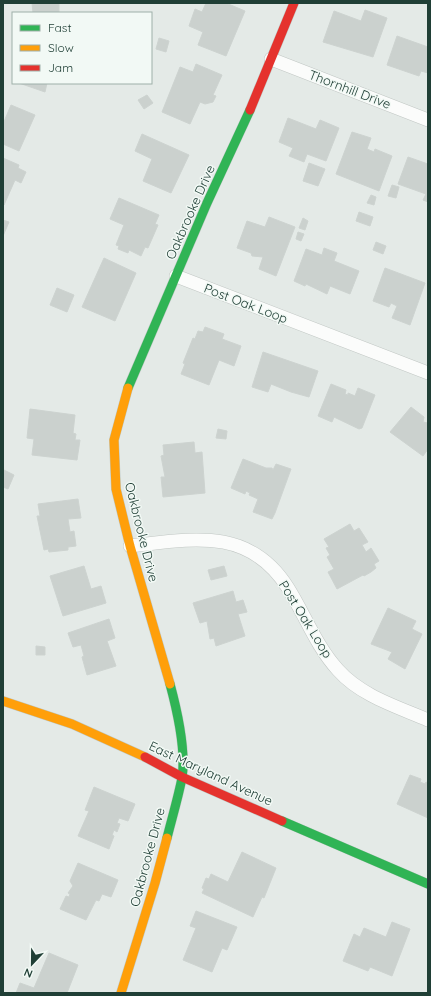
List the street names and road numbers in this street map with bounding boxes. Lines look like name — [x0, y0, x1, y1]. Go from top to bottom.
street label: Thornhill Drive — [307, 66, 393, 112]
street label: Oakbrooke Drive — [162, 162, 218, 262]
street label: Post Oak Loop — [202, 280, 290, 326]
street label: Oakbrooke Drive — [122, 481, 162, 583]
street label: Post Oak Loop — [276, 577, 336, 661]
street label: East Maryland Avenue — [147, 737, 275, 809]
street label: Oakbrooke Drive — [126, 806, 168, 908]

